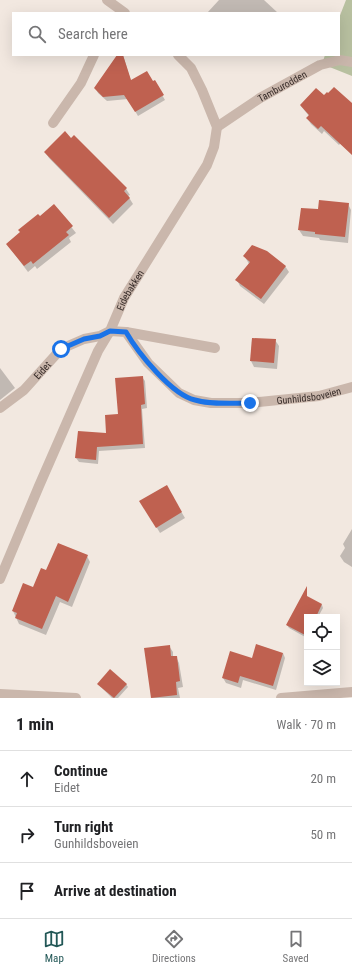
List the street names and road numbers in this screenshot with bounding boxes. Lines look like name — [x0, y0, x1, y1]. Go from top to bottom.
street label: Tamburodden — [256, 68, 309, 104]
street label: Eidebakken — [114, 268, 146, 312]
street label: Eidet — [32, 359, 53, 381]
street label: Gunhildsboveien — [276, 385, 342, 406]

